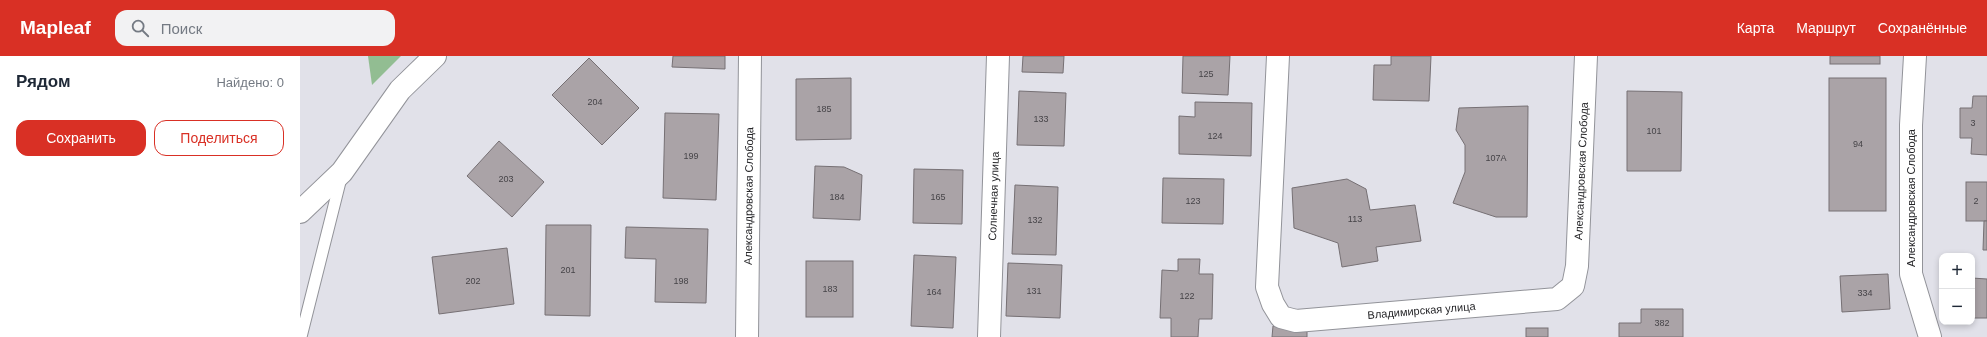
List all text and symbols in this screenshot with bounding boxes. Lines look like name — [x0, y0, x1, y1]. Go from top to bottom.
search box — [115, 10, 395, 46]
text: Mapleaf — [20, 17, 91, 38]
icon: search — [129, 17, 151, 39]
text: Поиск — [161, 20, 202, 37]
text: Карта — [1737, 20, 1774, 36]
text: Маршрут — [1796, 20, 1856, 36]
text: Сохранённые — [1878, 20, 1967, 36]
house number: 125 — [1198, 69, 1214, 79]
text: Рядом — [16, 72, 71, 91]
text: Найдено: 0 — [216, 75, 284, 90]
house number: 204 — [587, 97, 603, 107]
street label: Александровская Слобода — [1572, 101, 1590, 240]
house number: 185 — [816, 104, 832, 114]
house number: 133 — [1033, 114, 1049, 124]
house number: 3 — [1970, 118, 1976, 128]
button: Сохранить — [16, 120, 146, 156]
button: Поделиться — [154, 120, 284, 156]
street label: Александровская Слобода — [742, 126, 755, 265]
house number: 101 — [1646, 126, 1662, 136]
street label: Александровская Слобода — [1905, 128, 1917, 267]
house number: 124 — [1207, 131, 1223, 141]
house number: 94 — [1853, 139, 1863, 149]
street label: Солнечная улица — [986, 150, 1001, 241]
house number: 199 — [683, 151, 699, 161]
house number: 107А — [1485, 153, 1507, 163]
house number: 203 — [498, 174, 514, 184]
house number: 184 — [829, 192, 845, 202]
house number: 165 — [930, 192, 946, 202]
house number: 123 — [1185, 196, 1201, 206]
house number: 2 — [1973, 196, 1979, 206]
house number: 113 — [1348, 214, 1362, 224]
house number: 132 — [1027, 215, 1043, 225]
map controls — [1939, 253, 1975, 325]
button: + — [1939, 253, 1975, 289]
house number: 201 — [560, 265, 576, 275]
house number: 202 — [465, 276, 481, 286]
house number: 198 — [673, 276, 689, 286]
house number: 183 — [822, 284, 838, 294]
house number: 131 — [1026, 286, 1042, 296]
house number: 164 — [926, 287, 942, 297]
house number: 334 — [1857, 288, 1873, 298]
button: − — [1939, 289, 1975, 325]
house number: 122 — [1179, 291, 1195, 301]
street label: Владимирская улица — [1367, 300, 1477, 321]
house number: 382 — [1654, 318, 1670, 328]

